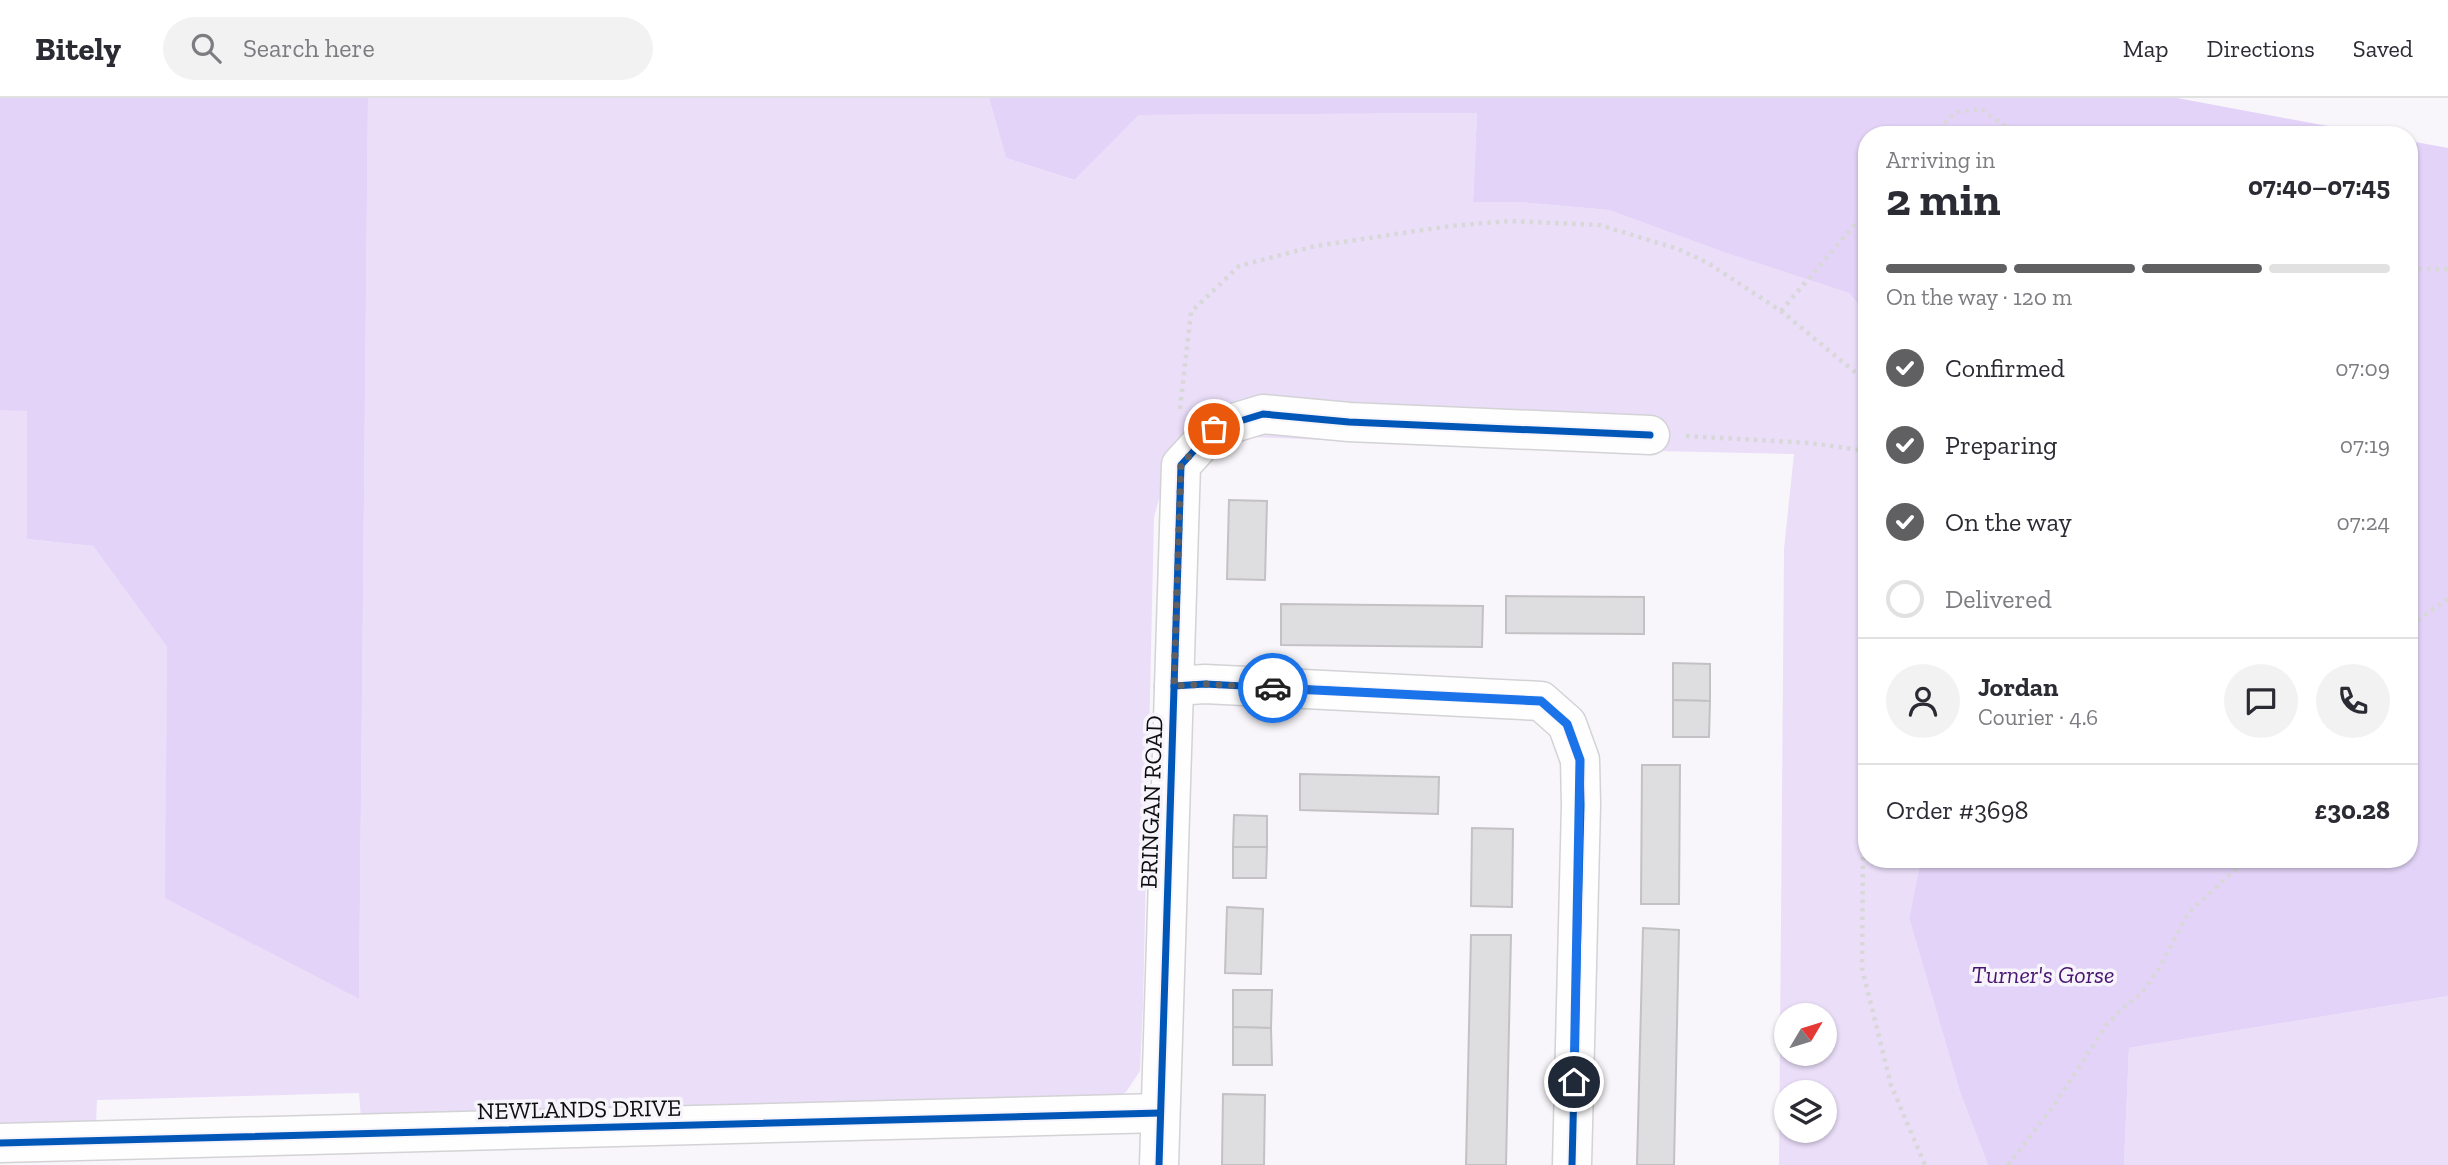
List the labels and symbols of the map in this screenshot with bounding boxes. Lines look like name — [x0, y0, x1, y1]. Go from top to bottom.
pin — [1184, 399, 1244, 459]
courier — [1238, 653, 1308, 723]
street label: BRINGAN ROAD — [1133, 715, 1169, 889]
park label: Turner's Gorse — [1972, 960, 2114, 989]
north arrow — [1774, 1003, 1838, 1066]
pin — [1544, 1052, 1604, 1112]
street label: NEWLANDS DRIVE — [476, 1093, 682, 1125]

